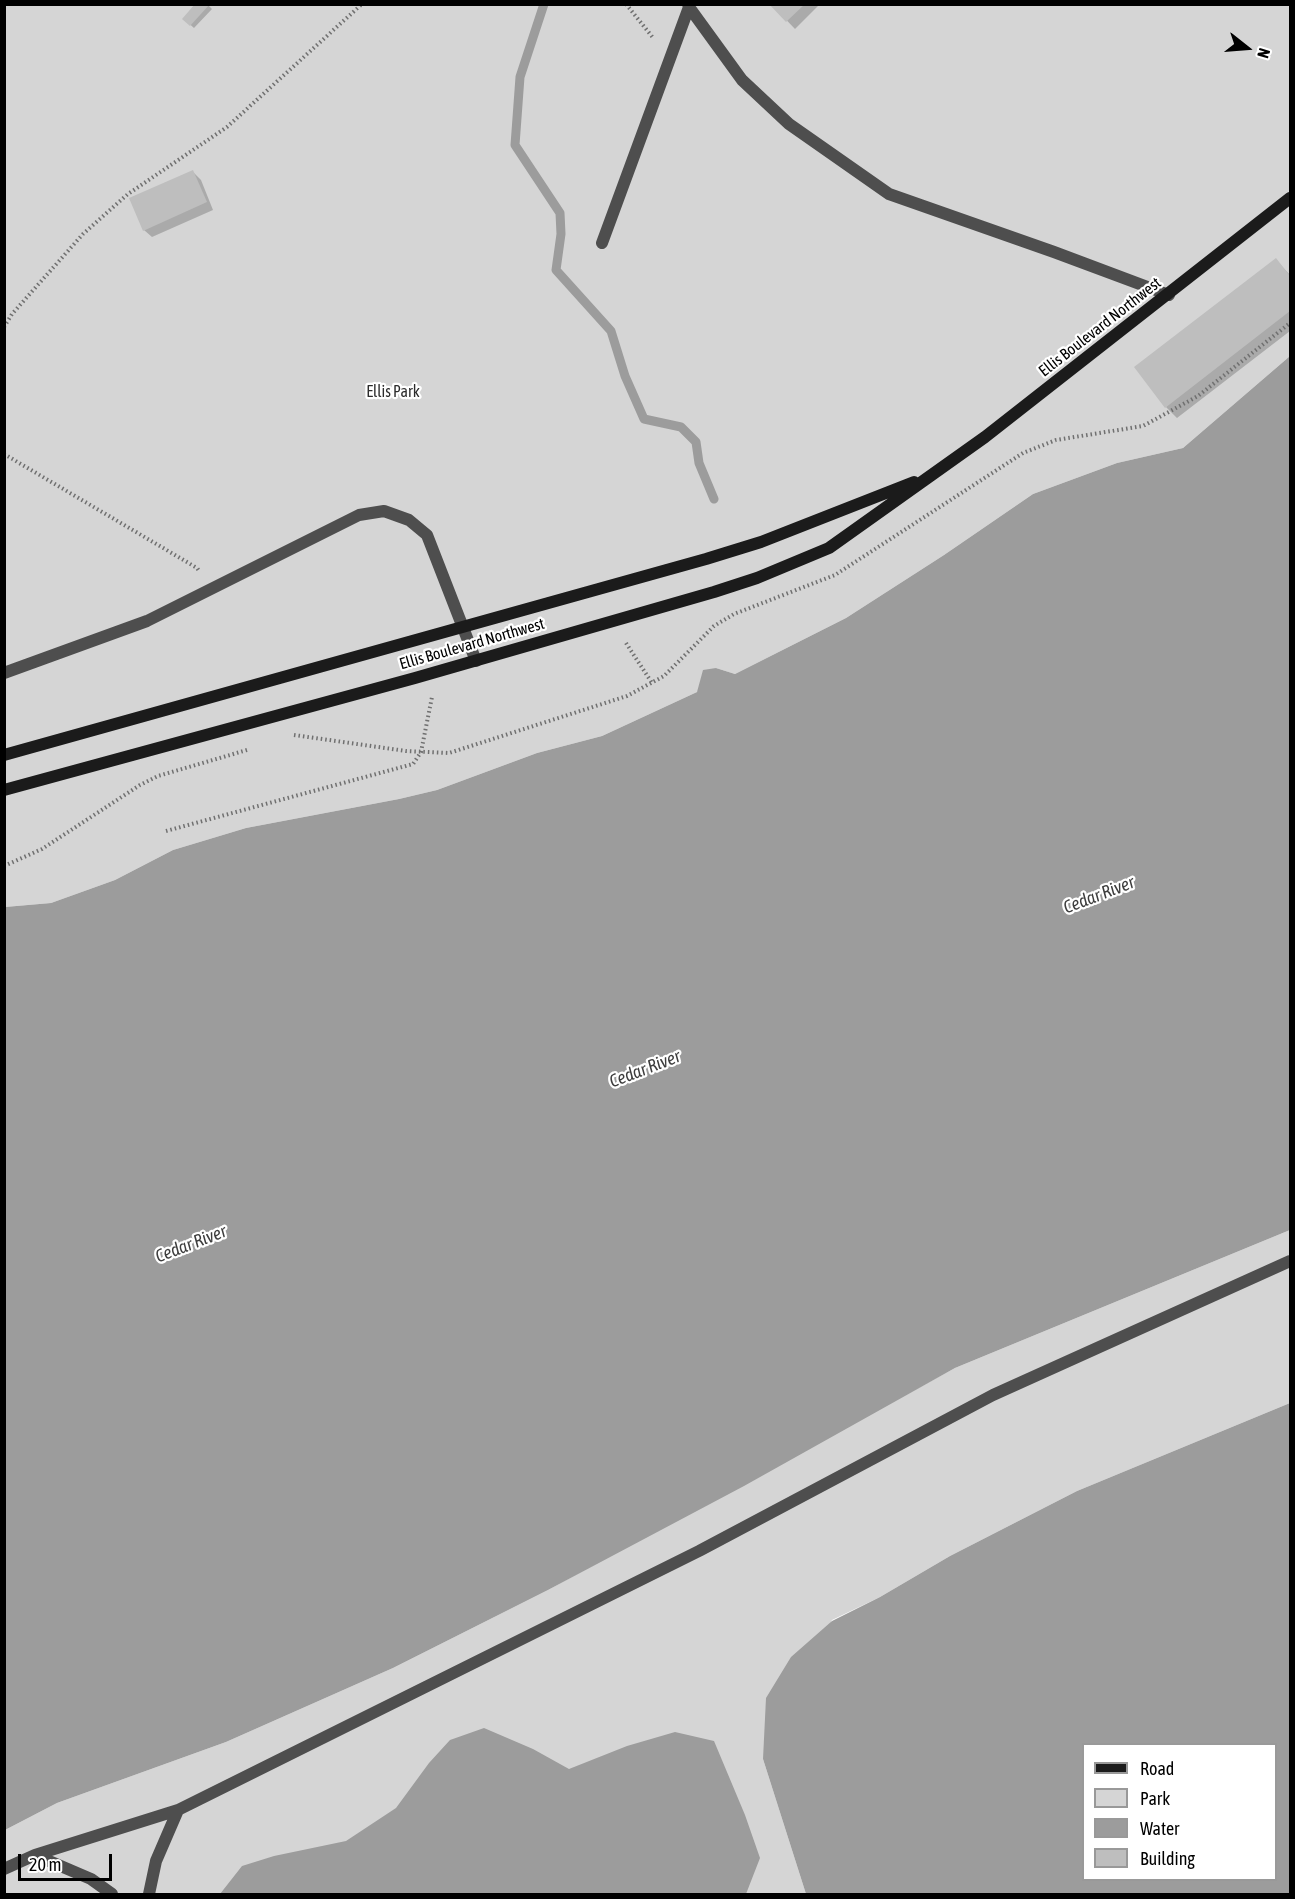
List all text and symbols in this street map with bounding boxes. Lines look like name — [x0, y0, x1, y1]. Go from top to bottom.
north arrow — [1217, 18, 1277, 78]
text: N — [1254, 46, 1274, 60]
street label: Ellis Boulevard Northwest — [1035, 273, 1165, 381]
park label: Ellis Park — [366, 382, 420, 402]
street label: Ellis Boulevard Northwest — [397, 614, 547, 674]
water label: Cedar River — [1060, 872, 1138, 918]
water label: Cedar River — [606, 1046, 684, 1092]
water label: Cedar River — [152, 1221, 230, 1267]
legend — [1082, 1743, 1277, 1881]
text: Road — [1140, 1758, 1174, 1779]
text: Park — [1140, 1788, 1170, 1809]
text: Water — [1140, 1818, 1179, 1839]
scale bar — [21, 1842, 116, 1880]
text: Building — [1140, 1848, 1195, 1869]
text: 20 m — [29, 1854, 61, 1875]

